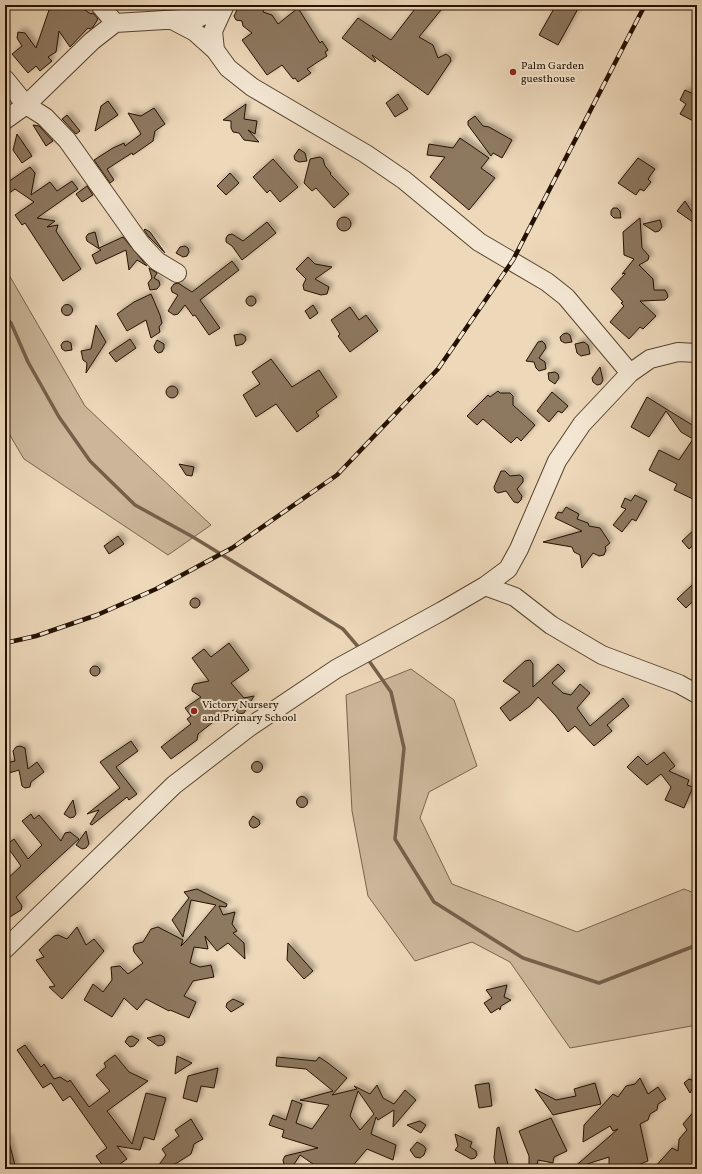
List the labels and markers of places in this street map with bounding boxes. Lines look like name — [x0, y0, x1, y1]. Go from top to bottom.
place label: Palm Garden guesthouse — [521, 59, 585, 87]
marker: Palm Garden guesthouse — [508, 67, 518, 77]
place label: Victory Nursery and Primary School — [202, 698, 297, 726]
marker: Victory Nursery and Primary School — [189, 706, 199, 716]

